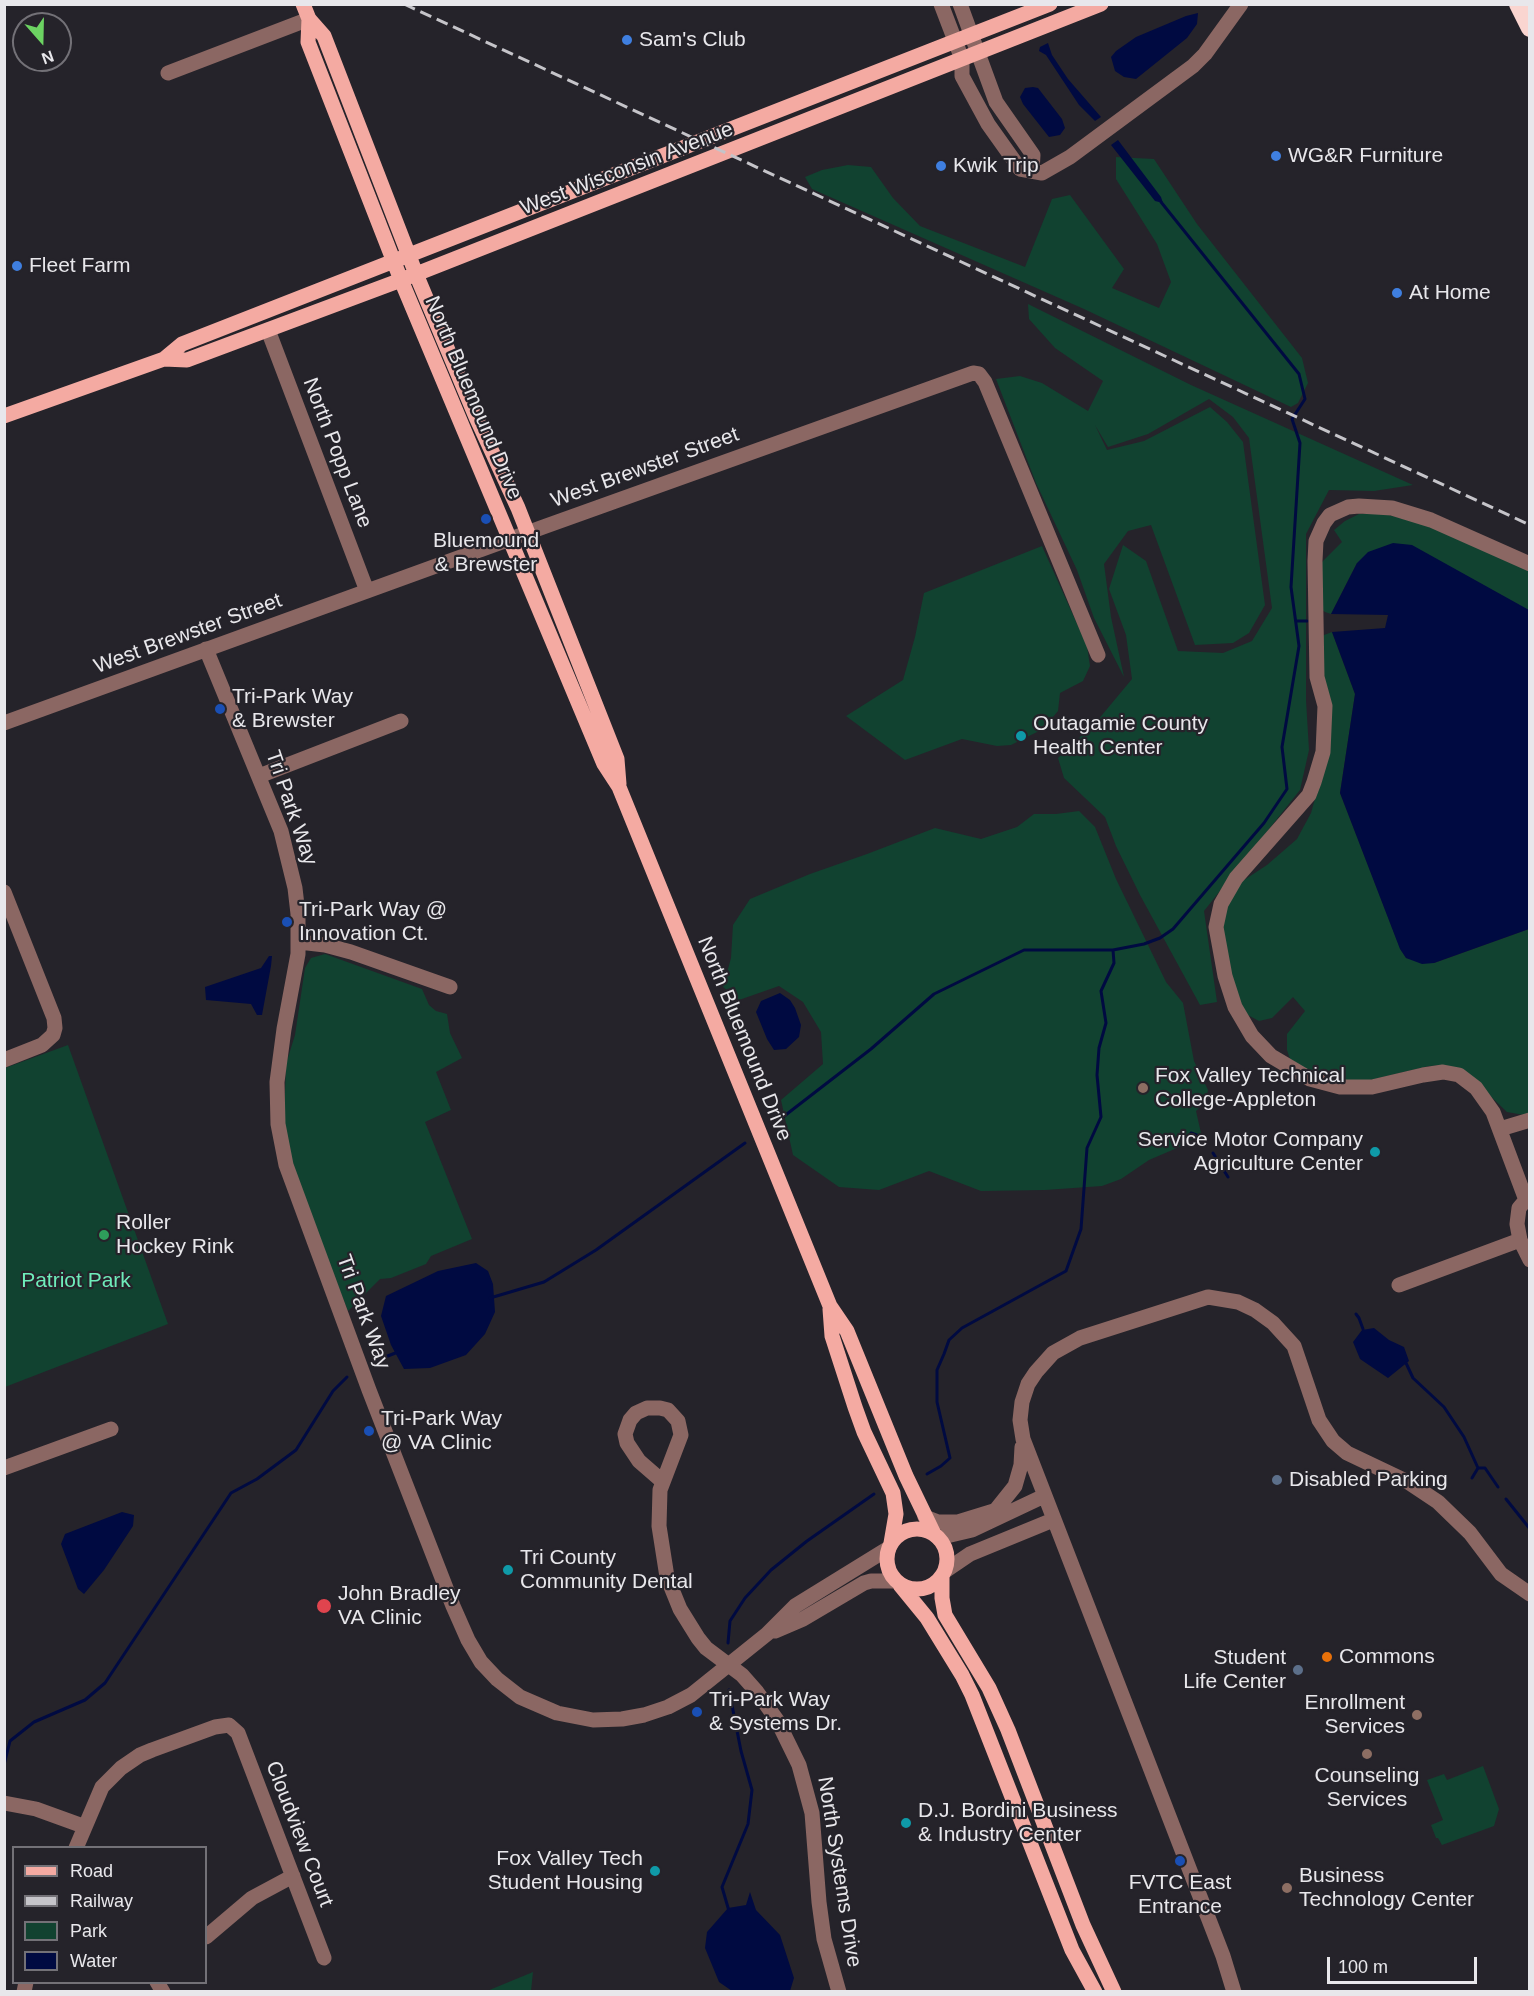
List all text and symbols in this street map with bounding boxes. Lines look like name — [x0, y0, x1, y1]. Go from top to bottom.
north arrow — [12, 12, 72, 72]
place label: Sam's Club — [639, 27, 746, 53]
marker: Sam's Club — [620, 33, 634, 47]
text: N — [39, 48, 56, 67]
street label: West Wisconsin Avenue — [517, 117, 737, 221]
place label: WG&R Furniture — [1288, 143, 1443, 169]
marker: WG&R Furniture — [1269, 149, 1283, 163]
place label: Kwik Trip — [953, 153, 1039, 179]
marker: Kwik Trip — [934, 159, 948, 173]
place label: Fleet Farm — [29, 253, 131, 279]
marker: Fleet Farm — [10, 259, 24, 273]
place label: At Home — [1409, 280, 1491, 306]
marker: At Home — [1390, 286, 1404, 300]
street label: North Bluemound Drive — [419, 293, 527, 503]
street label: North Popp Lane — [297, 374, 377, 532]
street label: West Brewster Street — [548, 422, 742, 514]
marker: Bluemound & Brewster — [479, 512, 493, 526]
place label: Bluemound & Brewster — [433, 528, 539, 578]
street label: West Brewster Street — [91, 588, 285, 680]
place label: Tri-Park Way & Brewster — [232, 684, 353, 734]
marker: Tri-Park Way & Brewster — [213, 702, 227, 716]
place label: Outagamie County Health Center — [1033, 711, 1208, 761]
marker: Outagamie County Health Center — [1014, 729, 1028, 743]
street label: Tri Park Way — [260, 747, 322, 869]
place label: Tri-Park Way @ Innovation Ct. — [299, 897, 447, 947]
marker: Tri-Park Way @ Innovation Ct. — [280, 915, 294, 929]
street label: North Bluemound Drive — [691, 933, 797, 1145]
place label: Fox Valley Technical College-Appleton — [1155, 1063, 1345, 1113]
marker: Fox Valley Technical College-Appleton — [1136, 1081, 1150, 1095]
place label: Service Motor Company Agriculture Center — [1138, 1127, 1363, 1177]
marker: Service Motor Company Agriculture Center — [1368, 1145, 1382, 1159]
place label: Roller Hockey Rink — [116, 1210, 234, 1260]
marker: Roller Hockey Rink — [97, 1228, 111, 1242]
street label: Tri Park Way — [331, 1251, 395, 1373]
park label: Patriot Park — [21, 1268, 131, 1294]
place label: Tri-Park Way @ VA Clinic — [381, 1406, 502, 1456]
marker: Tri-Park Way @ VA Clinic — [362, 1424, 376, 1438]
place label: Disabled Parking — [1289, 1467, 1448, 1493]
marker: Disabled Parking — [1270, 1473, 1284, 1487]
place label: Tri County Community Dental — [520, 1545, 693, 1595]
marker: Tri County Community Dental — [501, 1563, 515, 1577]
place label: John Bradley VA Clinic — [338, 1581, 461, 1631]
marker: John Bradley VA Clinic — [315, 1597, 333, 1615]
place label: Commons — [1339, 1644, 1435, 1670]
place label: Student Life Center — [1183, 1645, 1286, 1695]
marker: Commons — [1320, 1650, 1334, 1664]
marker: Student Life Center — [1291, 1663, 1305, 1677]
place label: Tri-Park Way & Systems Dr. — [709, 1687, 842, 1737]
place label: Enrollment Services — [1305, 1690, 1405, 1740]
marker: Tri-Park Way & Systems Dr. — [690, 1705, 704, 1719]
marker: Enrollment Services — [1410, 1708, 1424, 1722]
marker: Counseling Services — [1360, 1747, 1374, 1761]
street label: Cloudview Court — [260, 1758, 338, 1910]
place label: Counseling Services — [1314, 1763, 1420, 1813]
street label: North Systems Drive — [811, 1775, 867, 1969]
place label: D.J. Bordini Business & Industry Center — [918, 1798, 1118, 1848]
marker: D.J. Bordini Business & Industry Center — [899, 1816, 913, 1830]
legend — [12, 1846, 207, 1984]
place label: Fox Valley Tech Student Housing — [488, 1846, 643, 1896]
marker: FVTC East Entrance — [1173, 1854, 1187, 1868]
text: Road — [70, 1861, 113, 1881]
place label: Business Technology Center — [1299, 1863, 1474, 1913]
marker: Fox Valley Tech Student Housing — [648, 1864, 662, 1878]
place label: FVTC East Entrance — [1129, 1870, 1231, 1920]
marker: Business Technology Center — [1280, 1881, 1294, 1895]
text: Railway — [70, 1891, 133, 1911]
text: Park — [70, 1921, 107, 1941]
scale bar — [1330, 1945, 1480, 1983]
text: Water — [70, 1951, 117, 1971]
text: 100 m — [1338, 1957, 1388, 1977]

